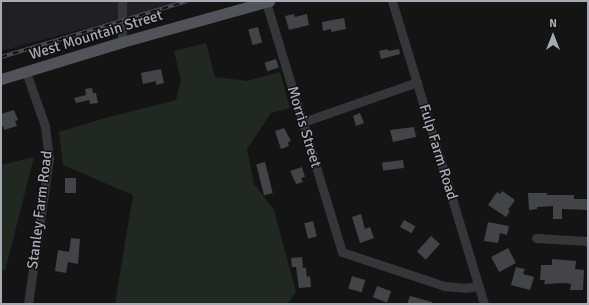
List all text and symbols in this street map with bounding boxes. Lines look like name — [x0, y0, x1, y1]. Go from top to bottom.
street label: West Mountain Street — [27, 6, 165, 64]
north arrow — [533, 16, 573, 56]
text: N — [549, 17, 557, 30]
street label: Morris Street — [283, 84, 325, 170]
street label: Fulp Farm Road — [415, 102, 461, 202]
street label: Stanley Farm Road — [24, 150, 56, 270]

